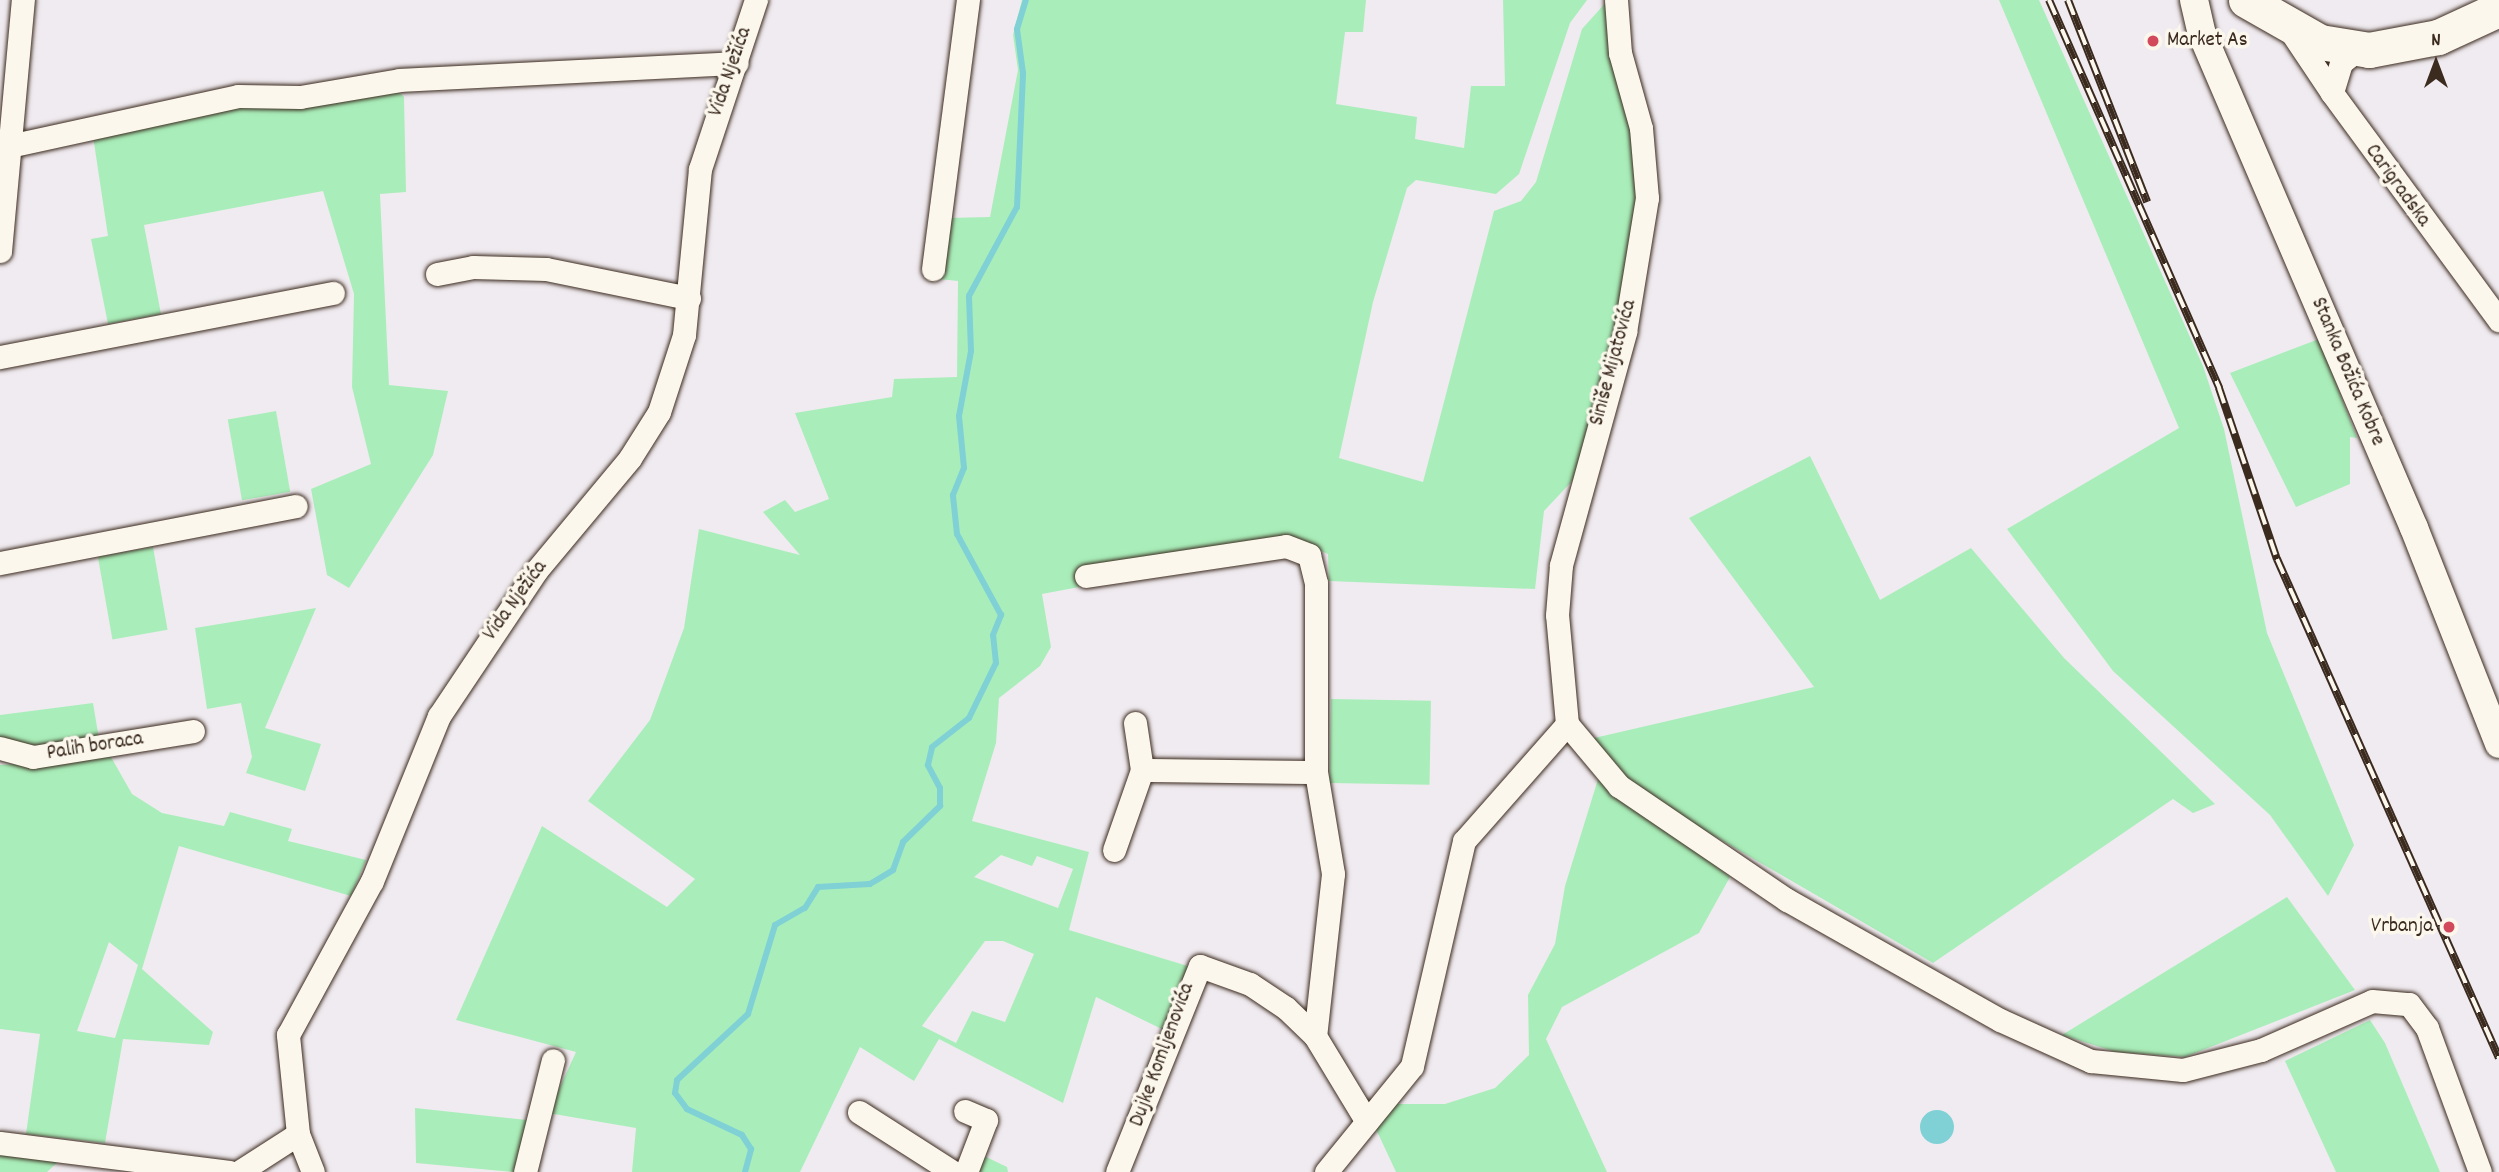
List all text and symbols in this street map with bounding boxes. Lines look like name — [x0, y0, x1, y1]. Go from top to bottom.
street label: Vida Nježića — [704, 24, 758, 120]
place label: Market As — [2167, 28, 2248, 54]
north arrow — [2401, 28, 2471, 98]
text: N — [2431, 28, 2441, 55]
marker: Market As — [2145, 33, 2161, 49]
street label: Carigradska — [2359, 140, 2435, 232]
street label: Stanka Božića Kobre — [2304, 294, 2390, 450]
street label: Siniše Mijatovića — [1585, 297, 1643, 429]
street label: Vida Nježića — [478, 556, 554, 646]
street label: Palih boraca — [45, 727, 145, 767]
place label: Vrbanja — [2371, 914, 2433, 940]
marker: Vrbanja — [2439, 917, 2459, 937]
street label: Dujke Komljenovića — [1125, 980, 1201, 1130]

